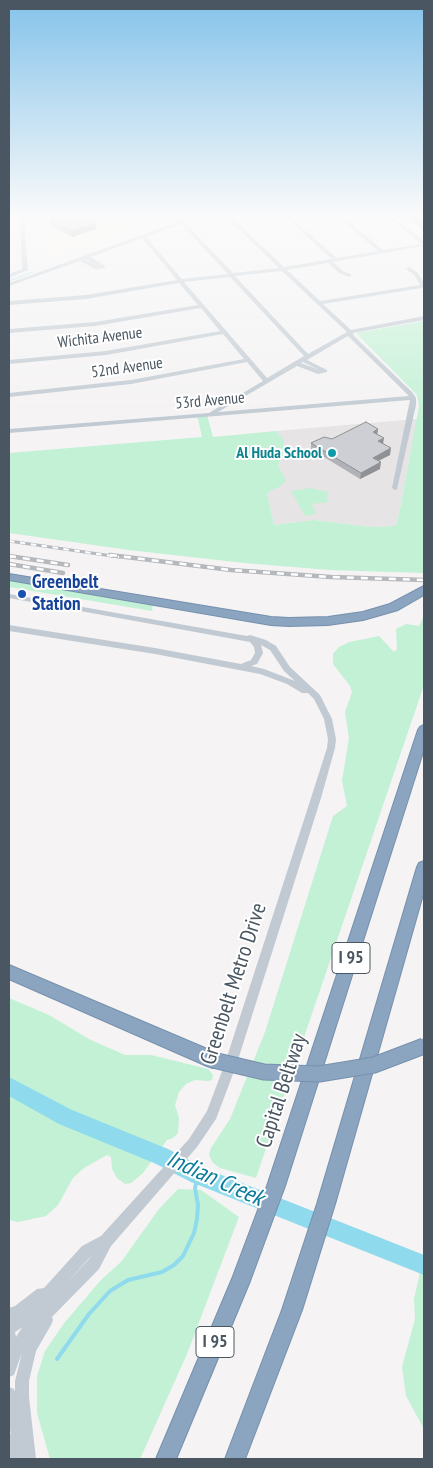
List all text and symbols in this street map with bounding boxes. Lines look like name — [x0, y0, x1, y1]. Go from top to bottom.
street label: Wichita Avenue — [57, 323, 143, 353]
street label: 52nd Avenue — [90, 353, 164, 383]
street label: 53rd Avenue — [175, 388, 245, 414]
place label: Al Huda School — [236, 443, 322, 463]
marker: Al Huda School — [326, 447, 338, 459]
place label: Greenbelt Station — [32, 572, 99, 616]
marker: Greenbelt Station — [16, 588, 28, 600]
street label: Greenbelt Metro Drive — [195, 900, 273, 1068]
road number: I 95 — [332, 942, 370, 974]
street label: Capital Beltway — [251, 1031, 313, 1151]
water label: Indian Creek — [162, 1145, 268, 1213]
road number: I 95 — [196, 1326, 234, 1358]

